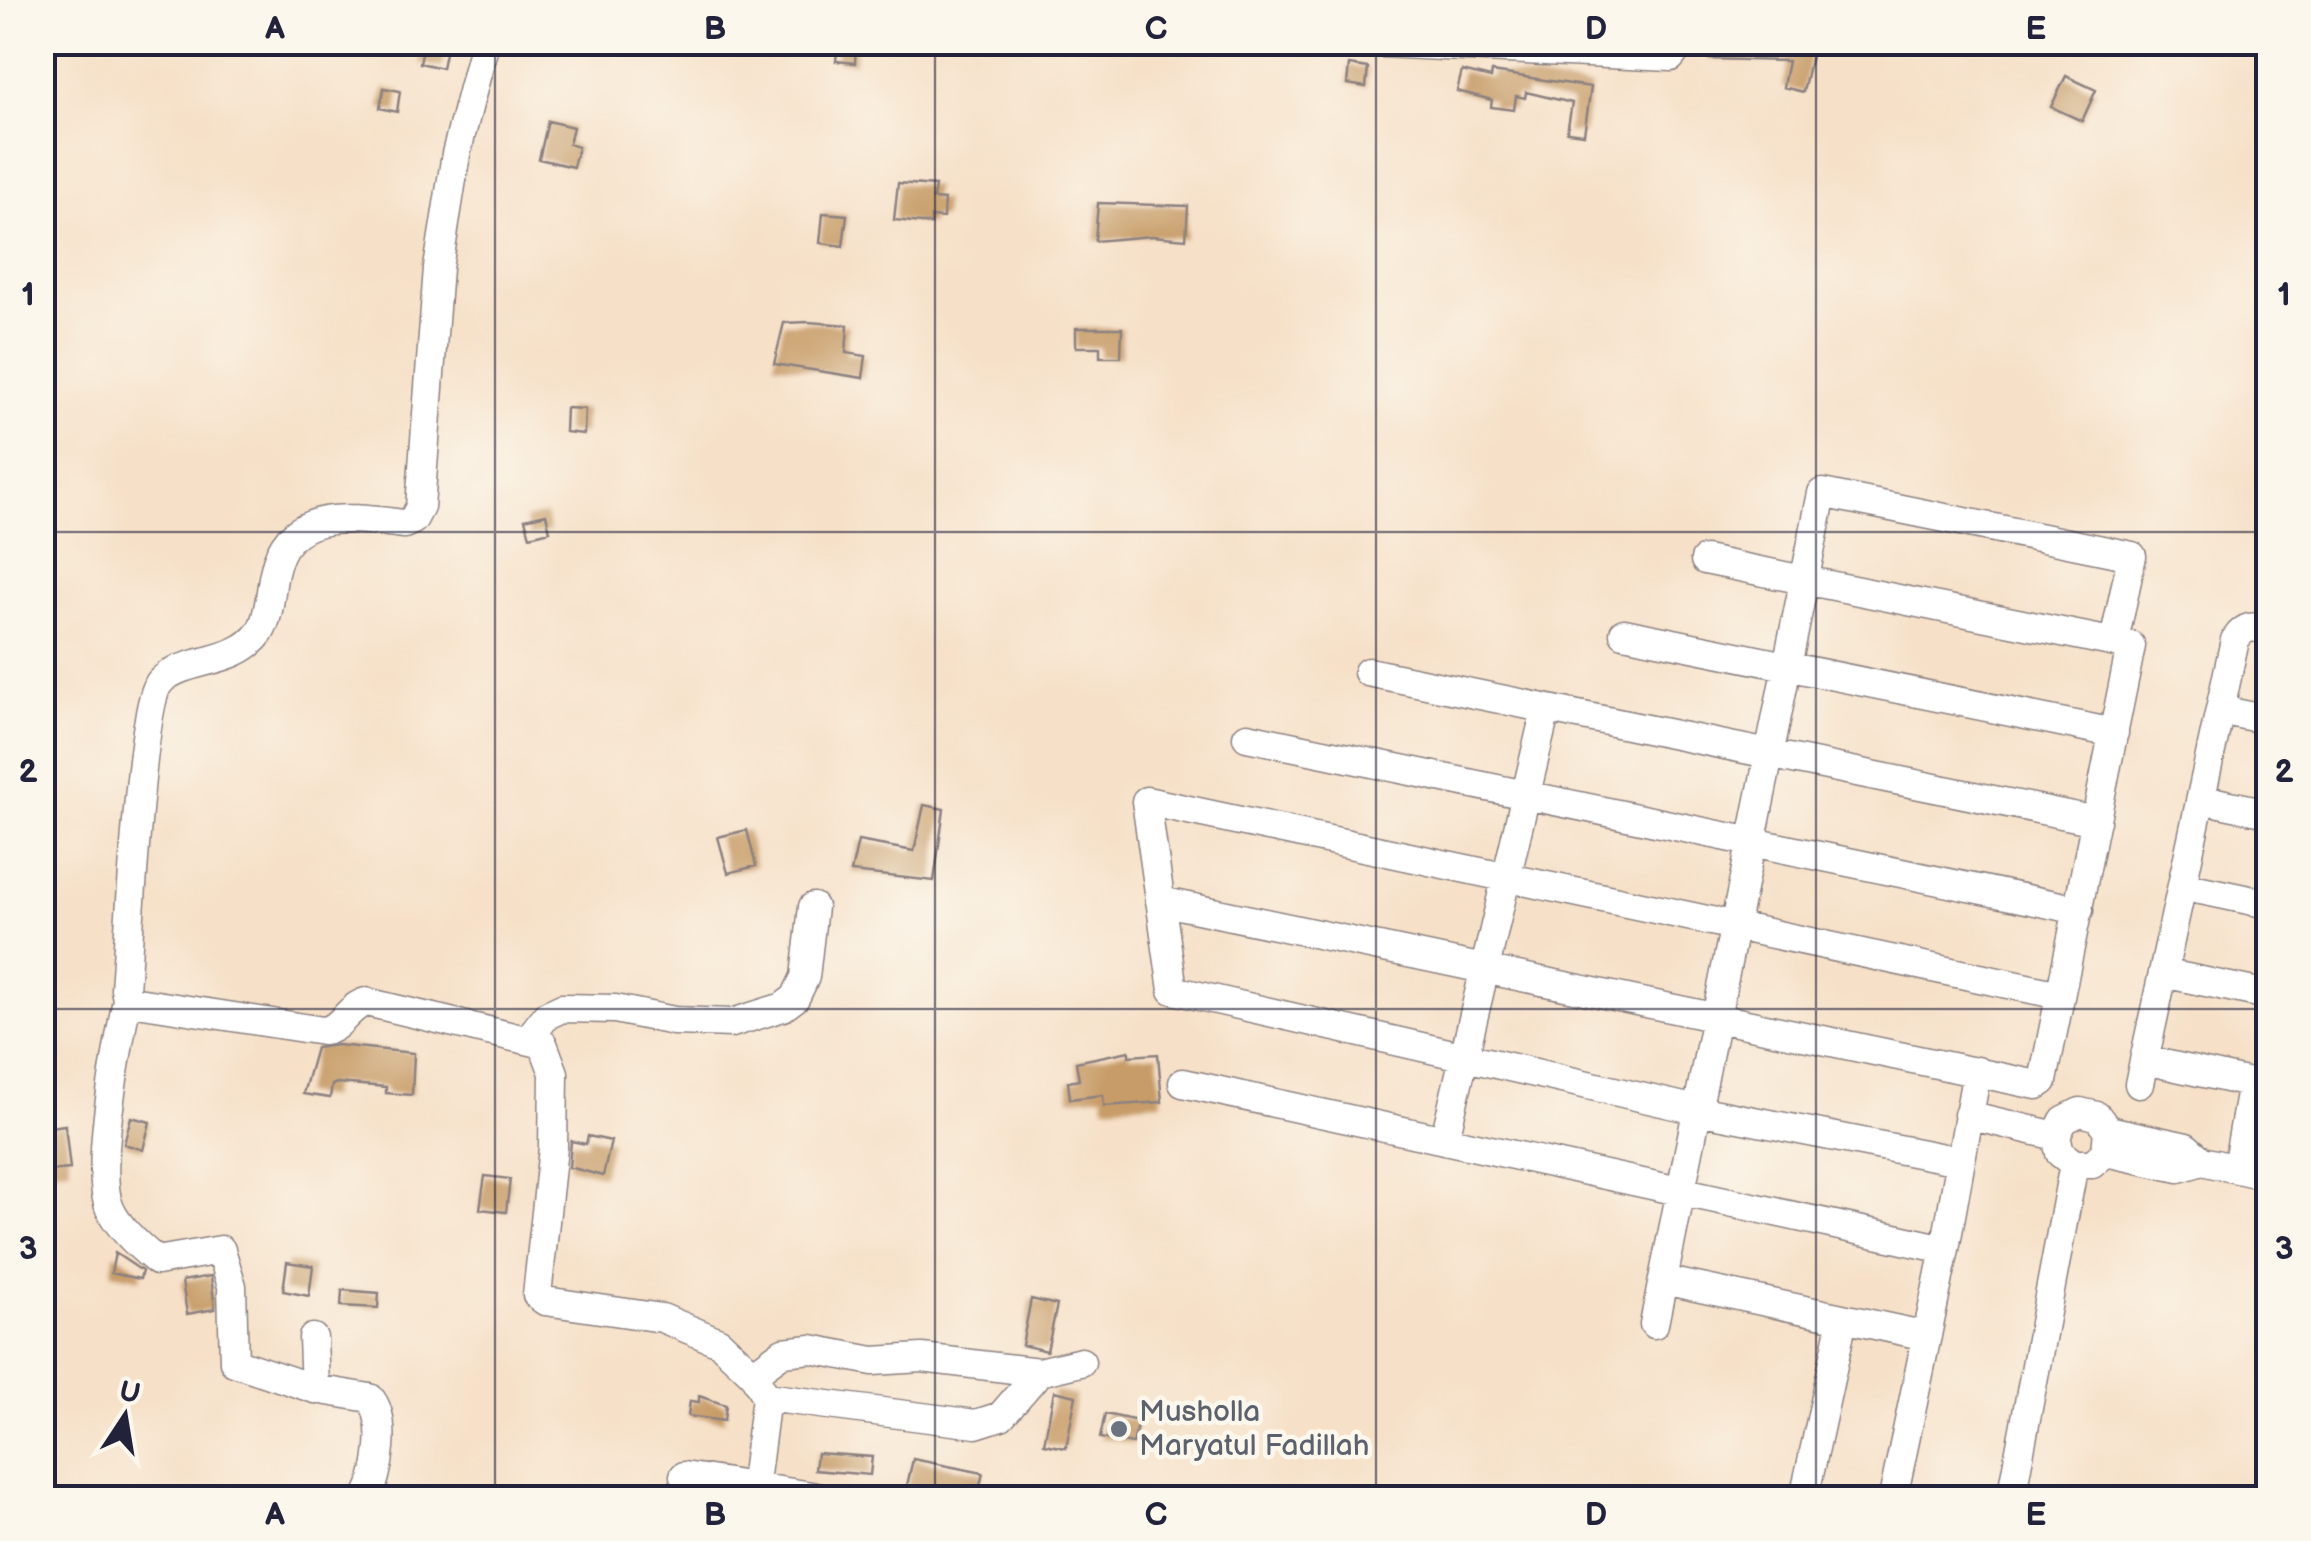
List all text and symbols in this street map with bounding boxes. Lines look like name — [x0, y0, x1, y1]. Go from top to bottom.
text: A — [264, 10, 285, 49]
text: B — [704, 10, 726, 49]
text: C — [1145, 10, 1167, 49]
text: D — [1585, 10, 1607, 49]
text: E — [2026, 10, 2046, 49]
text: 1 — [21, 276, 35, 315]
text: 1 — [2277, 276, 2291, 315]
text: 2 — [18, 753, 38, 792]
text: 2 — [2274, 753, 2294, 792]
text: 3 — [19, 1230, 37, 1269]
text: 3 — [2275, 1230, 2293, 1269]
north arrow — [75, 1366, 175, 1466]
text: U — [117, 1375, 143, 1411]
place label: Musholla Maryatul Fadillah — [1139, 1394, 1369, 1464]
marker: Musholla Maryatul Fadillah — [1108, 1418, 1130, 1440]
text: A — [264, 1496, 285, 1535]
text: B — [704, 1496, 726, 1535]
text: C — [1145, 1496, 1167, 1535]
text: D — [1585, 1496, 1607, 1535]
text: E — [2026, 1496, 2046, 1535]

